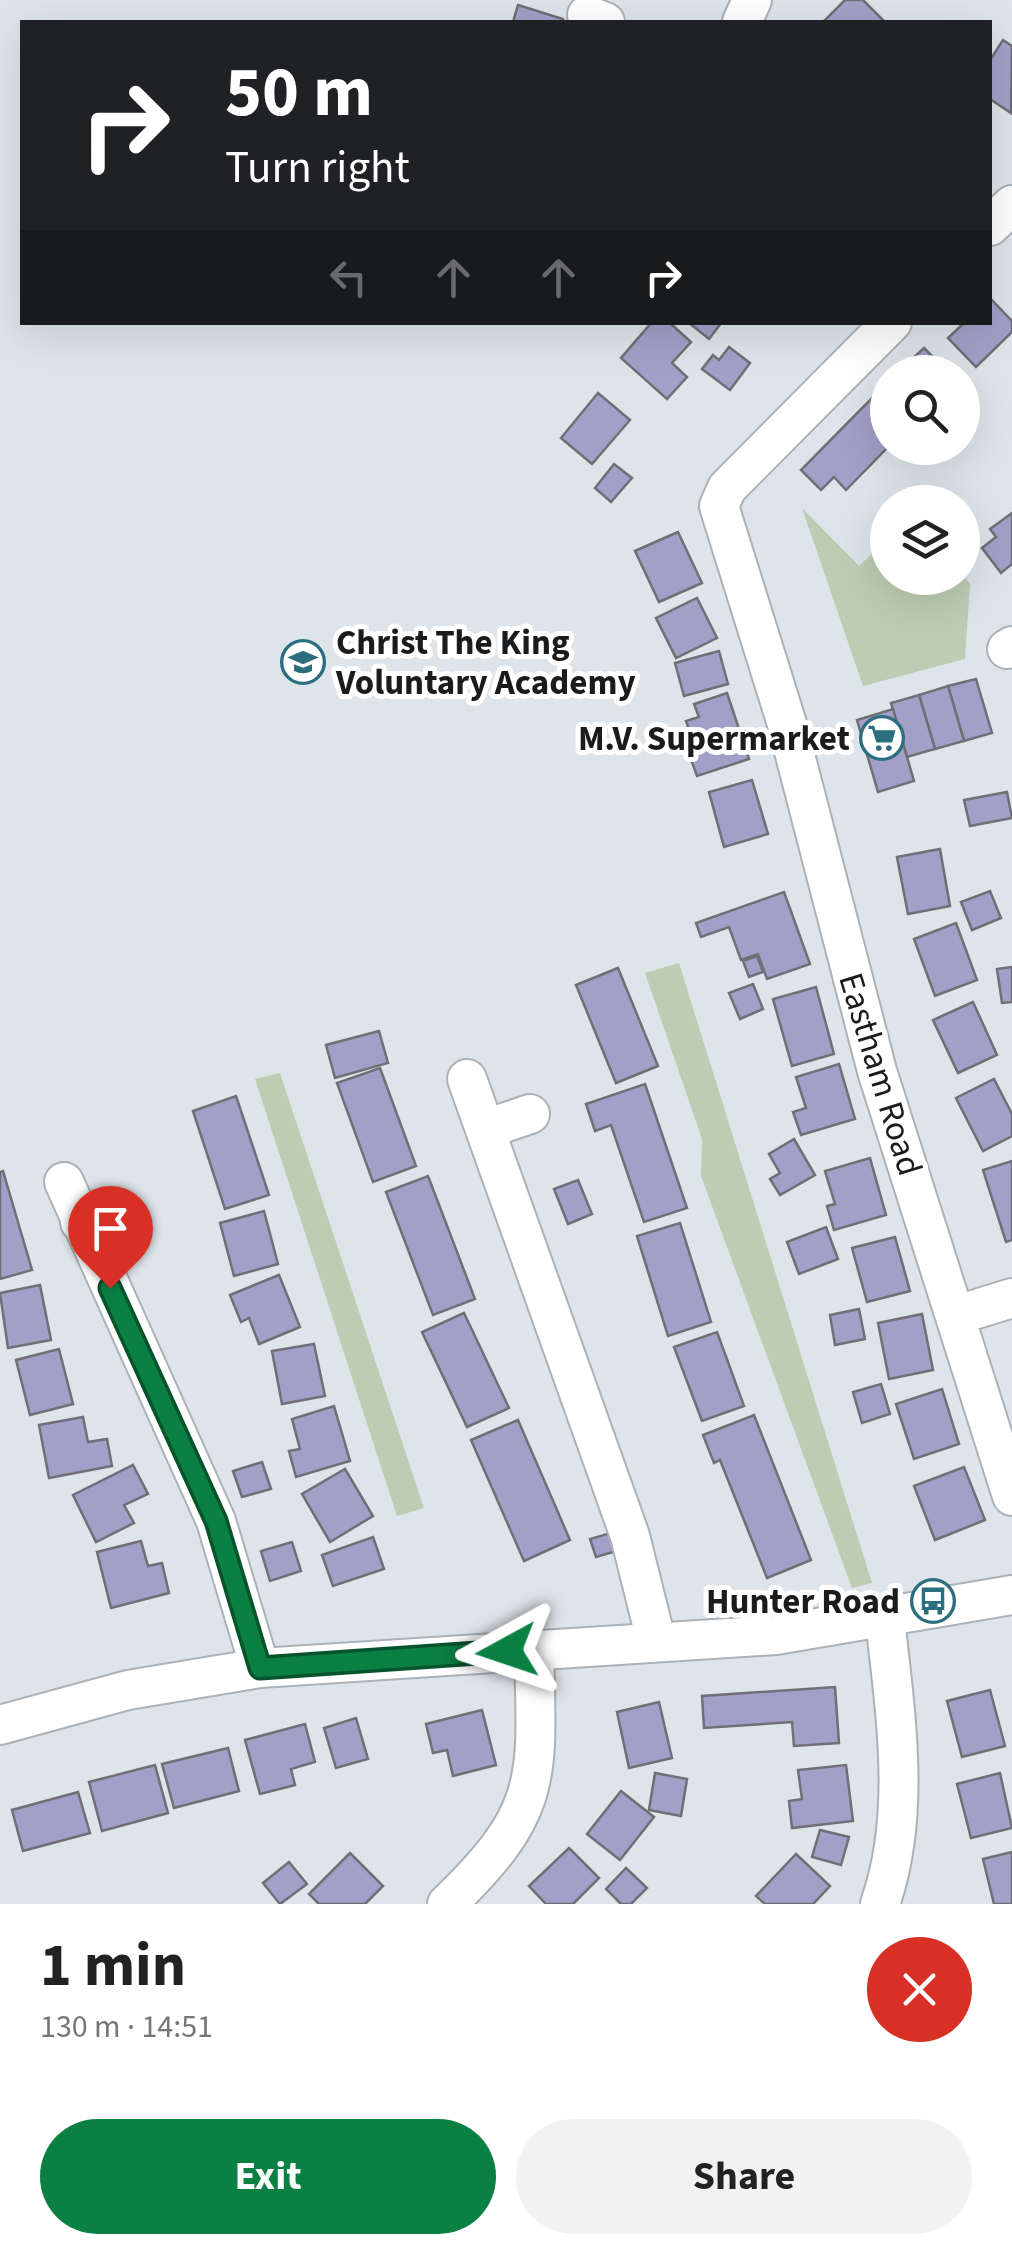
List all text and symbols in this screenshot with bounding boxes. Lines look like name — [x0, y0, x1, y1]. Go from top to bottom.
text: 50 m — [225, 43, 373, 143]
icon: right — [60, 60, 190, 190]
text: Turn right — [225, 136, 410, 200]
icon: left — [321, 250, 376, 305]
icon: ahead — [426, 250, 481, 305]
icon: ahead — [531, 250, 586, 305]
icon: right — [636, 250, 691, 305]
map controls — [870, 355, 980, 595]
button: search — [870, 355, 980, 465]
button: layers — [870, 485, 980, 595]
place label: Christ The King Voluntary Academy — [335, 618, 636, 708]
school or university icon: Christ The King Voluntary Academy — [280, 639, 326, 685]
place label: M.V. Supermarket — [578, 714, 850, 764]
supermarket icon: M.V. Supermarket — [859, 715, 905, 761]
street label: Eastham Road — [825, 967, 935, 1182]
pin — [68, 1186, 153, 1289]
icon: arrive — [83, 1201, 138, 1256]
place label: Hunter Road — [706, 1577, 900, 1627]
bus stop icon: Hunter Road — [910, 1578, 956, 1624]
position arrow — [455, 1599, 559, 1703]
text: 1 min — [40, 1924, 186, 2009]
button: close — [867, 1937, 972, 2042]
text: 130 m · 14:51 — [40, 2004, 213, 2050]
button: Exit — [40, 2119, 496, 2234]
button: Share — [516, 2119, 972, 2234]

